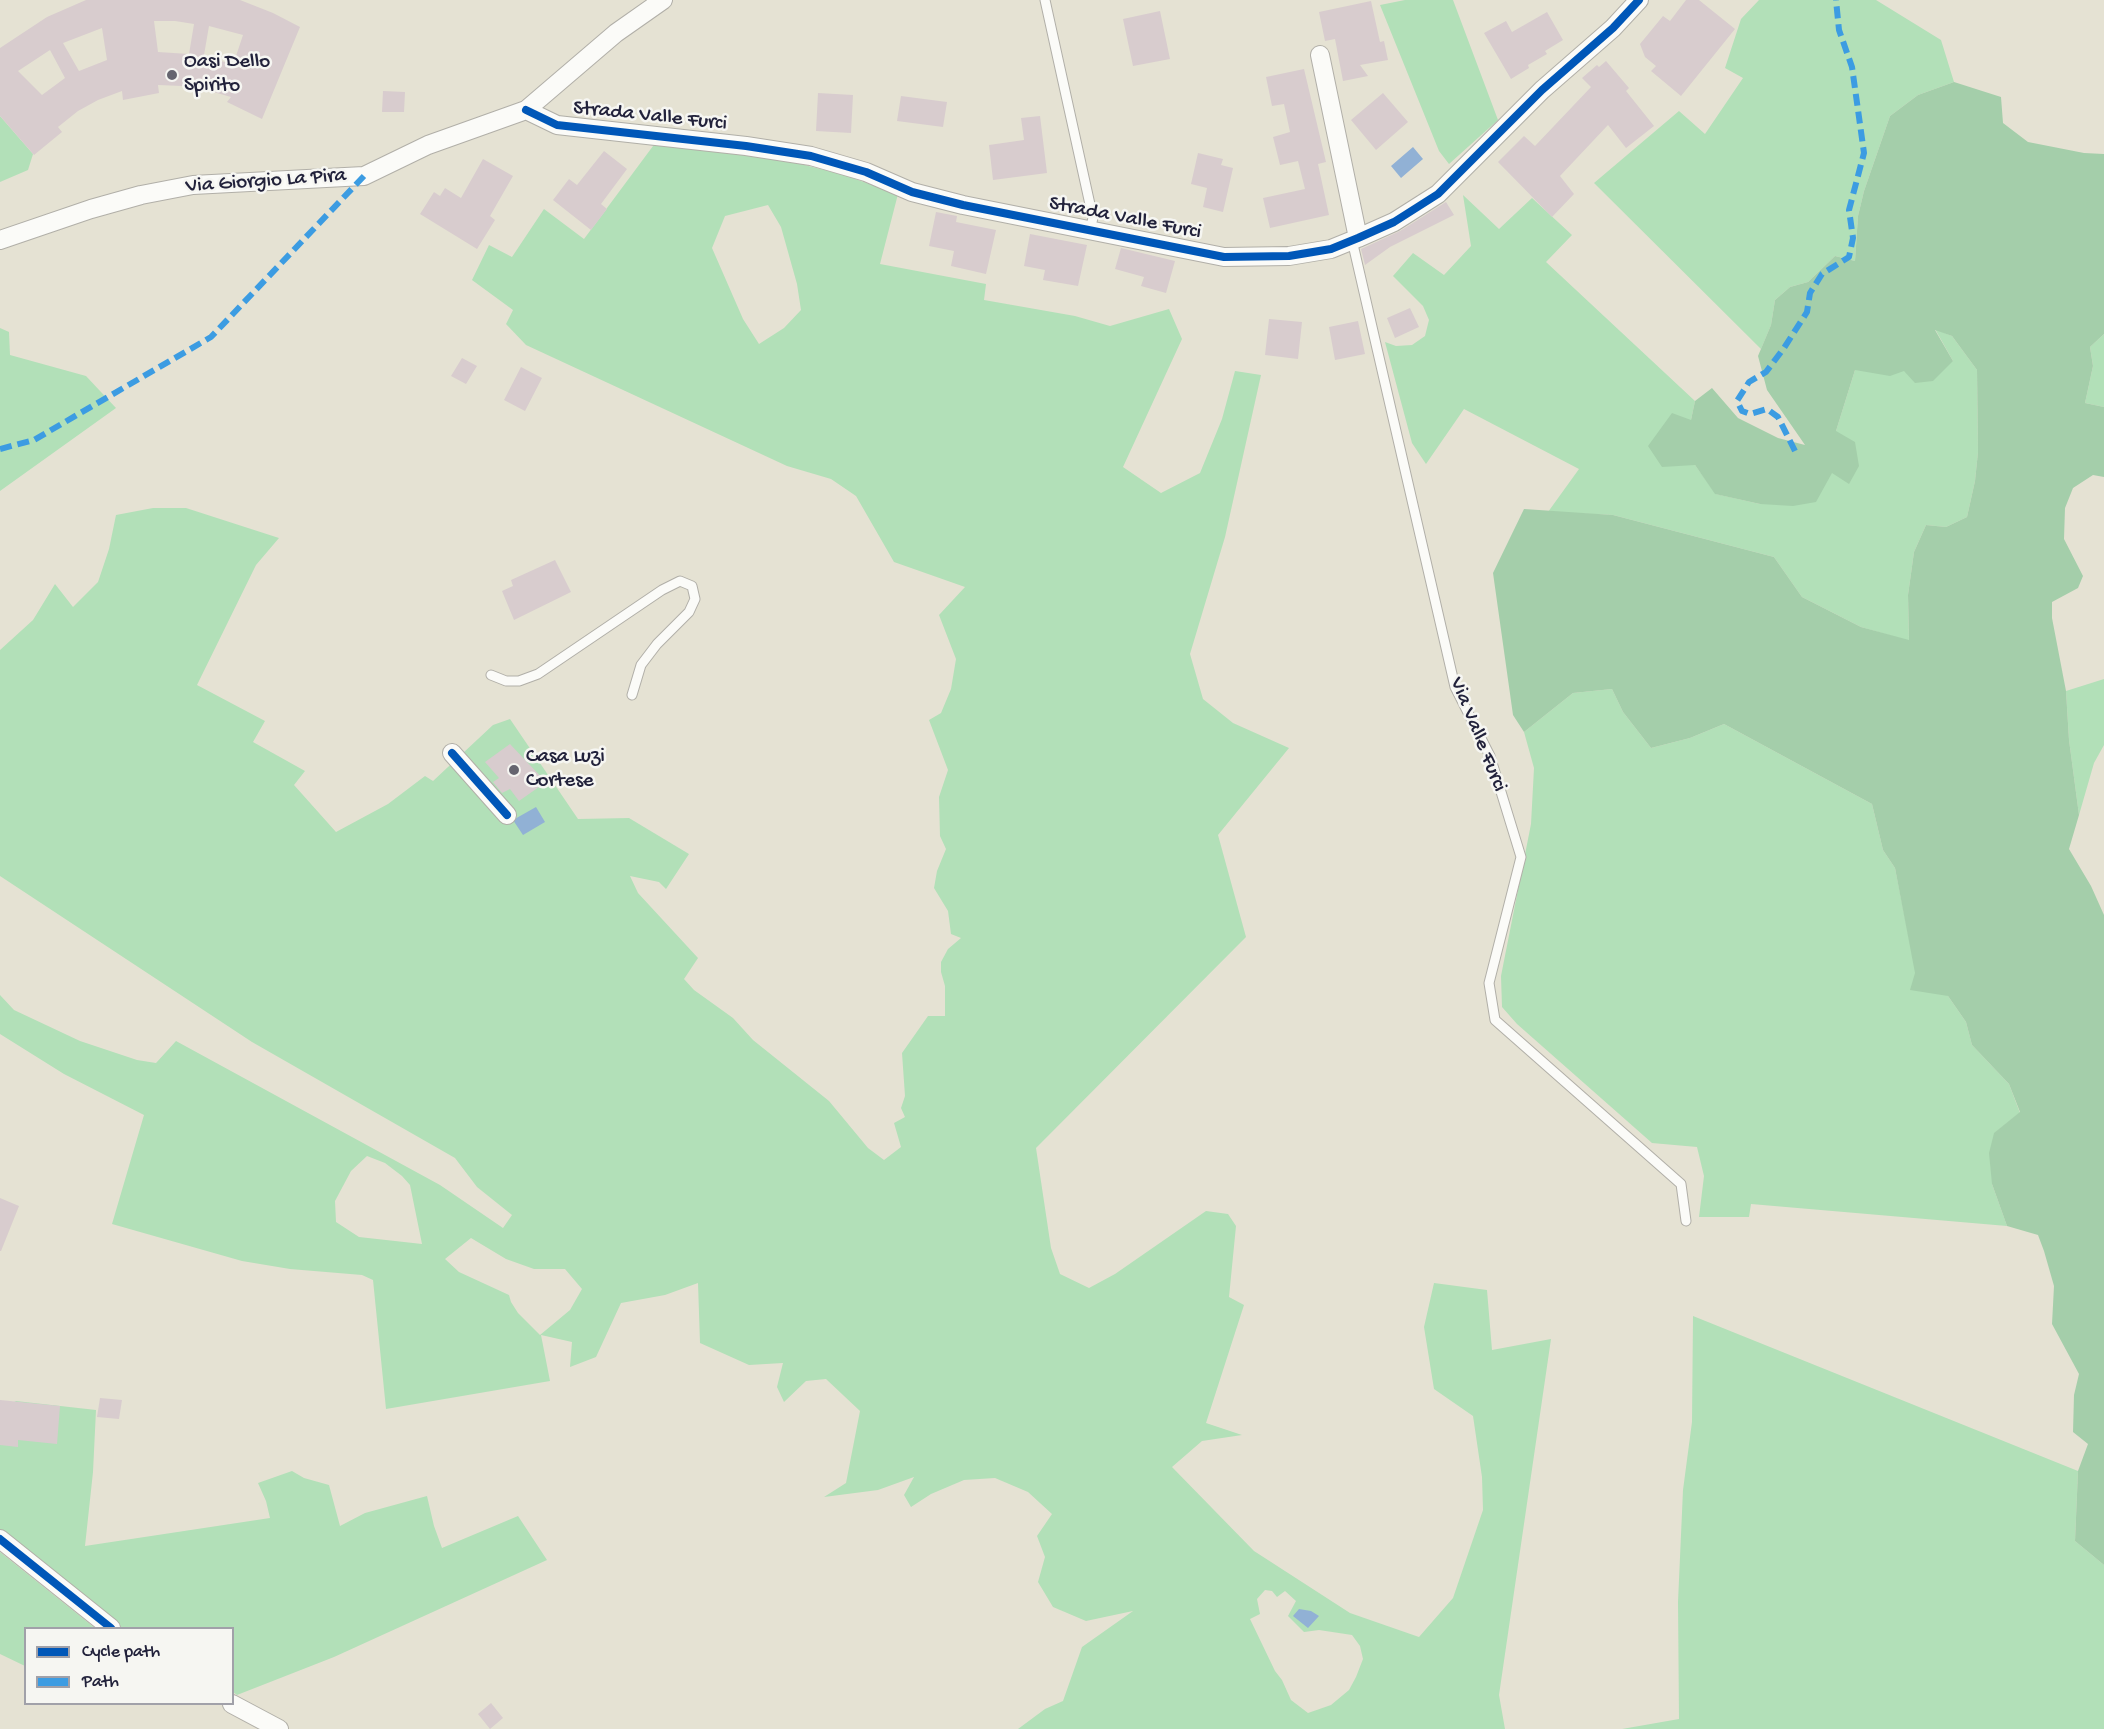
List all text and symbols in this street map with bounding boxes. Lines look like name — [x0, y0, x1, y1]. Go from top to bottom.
place label: Oasi Dello Spirito — [184, 50, 270, 100]
marker: Oasi Dello Spirito — [165, 68, 179, 82]
street label: Strada Valle Furci — [572, 96, 728, 138]
street label: Via Giorgio La Pira — [185, 164, 347, 200]
street label: Strada Valle Furci — [1047, 192, 1203, 246]
street label: Via Valle Furci — [1443, 674, 1511, 796]
place label: Casa Luzi Cortese — [526, 745, 605, 795]
marker: Casa Luzi Cortese — [507, 763, 521, 777]
legend — [24, 1627, 234, 1705]
text: Cycle path — [82, 1642, 160, 1663]
text: Path — [82, 1672, 119, 1693]

